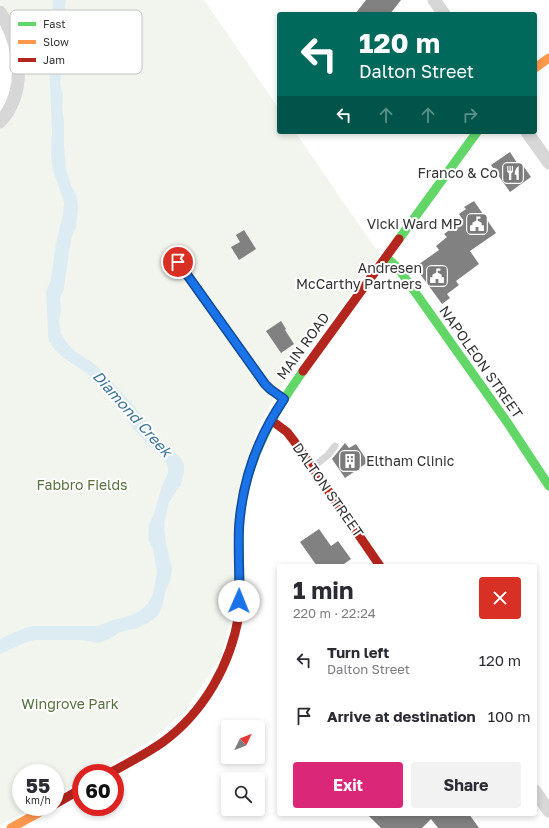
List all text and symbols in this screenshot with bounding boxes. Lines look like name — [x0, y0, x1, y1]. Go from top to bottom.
legend — [10, 10, 142, 74]
text: Fast — [43, 17, 66, 30]
text: 120 m — [359, 26, 440, 59]
icon: left — [293, 28, 345, 80]
text: Slow — [43, 35, 69, 48]
text: Jam — [43, 53, 65, 66]
text: Dalton Street — [359, 60, 474, 82]
icon: left — [333, 104, 355, 126]
icon: ahead — [375, 104, 397, 126]
icon: ahead — [417, 104, 439, 126]
icon: right — [459, 104, 481, 126]
restaurant icon: Franco & Co — [500, 160, 526, 186]
place label: Franco & Co — [418, 164, 498, 181]
public building icon: Vicki Ward MP — [464, 211, 490, 237]
place label: Vicki Ward MP — [367, 215, 462, 232]
pin — [161, 245, 195, 279]
icon: arrive — [167, 251, 189, 273]
place label: Andresen McCarthy Partners — [296, 259, 422, 292]
public building icon: Andresen McCarthy Partners — [424, 263, 450, 289]
street label: NAPOLEON STREET — [436, 302, 527, 421]
street label: MAIN ROAD — [273, 309, 333, 383]
water label: Diamond Creek — [90, 367, 177, 461]
street label: DALTON STREET — [289, 439, 368, 541]
building icon: Eltham Clinic — [337, 448, 363, 474]
place label: Eltham Clinic — [366, 452, 455, 469]
park label: Fabbro Fields — [37, 476, 127, 493]
text: 1 min — [293, 575, 353, 604]
button: close — [479, 577, 521, 619]
position arrow — [218, 580, 260, 622]
text: 220 m · 22:24 — [293, 605, 376, 621]
text: Turn left — [327, 643, 389, 661]
icon: left — [293, 649, 315, 671]
text: 120 m — [479, 651, 521, 669]
text: Dalton Street — [327, 661, 410, 677]
park label: Wingrove Park — [21, 695, 119, 712]
icon: arrive — [293, 705, 315, 727]
text: Arrive at destination — [327, 707, 476, 725]
text: 100 m — [488, 707, 531, 725]
north arrow — [221, 720, 265, 764]
map controls — [221, 720, 265, 816]
button: Exit — [293, 762, 403, 808]
button: Share — [411, 762, 521, 808]
speed limit sign: 60 — [72, 764, 124, 816]
button: search — [221, 772, 265, 816]
text: 55 — [26, 773, 50, 797]
text: km/h — [25, 794, 51, 806]

